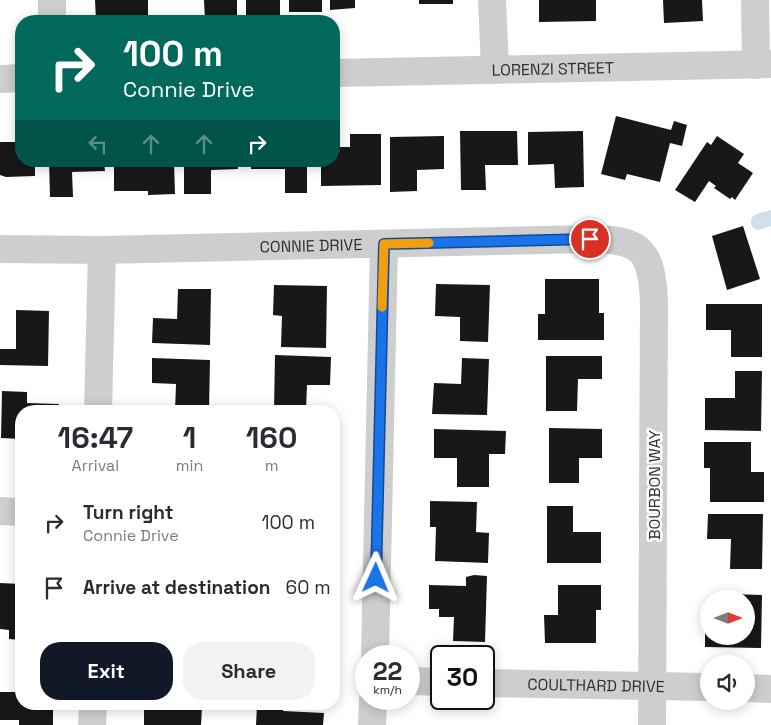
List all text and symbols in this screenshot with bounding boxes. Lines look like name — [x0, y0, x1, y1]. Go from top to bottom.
text: 100 m — [123, 32, 223, 76]
icon: right — [40, 35, 105, 100]
street label: LORENZI STREET — [492, 57, 614, 81]
text: Connie Drive — [123, 75, 254, 103]
icon: left — [84, 130, 112, 158]
icon: ahead — [137, 130, 165, 158]
icon: ahead — [190, 130, 218, 158]
icon: right — [243, 130, 271, 158]
pin — [569, 218, 611, 260]
icon: arrive — [576, 225, 604, 253]
street label: CONNIE DRIVE — [259, 234, 363, 257]
text: 16:47 — [58, 418, 133, 457]
text: 1 — [183, 418, 196, 457]
text: 160 — [246, 418, 297, 457]
street label: BOURBON WAY — [644, 430, 665, 540]
text: Arrival — [72, 455, 119, 476]
text: min — [176, 455, 203, 476]
text: m — [265, 455, 278, 476]
text: Turn right — [83, 500, 173, 525]
icon: right — [40, 509, 68, 537]
text: 100 m — [261, 510, 315, 535]
text: Connie Drive — [83, 525, 179, 546]
position arrow — [349, 551, 401, 603]
icon: arrive — [40, 574, 68, 602]
text: Arrive at destination — [83, 575, 271, 600]
text: 60 m — [286, 575, 331, 600]
north arrow — [700, 590, 755, 645]
map controls — [700, 590, 755, 710]
button: Exit — [40, 642, 173, 700]
button: Share — [183, 642, 315, 700]
speed limit sign: 30 — [430, 645, 495, 710]
text: 22 — [373, 655, 402, 687]
button: sound — [700, 655, 755, 710]
street label: COULTHARD DRIVE — [527, 674, 665, 697]
text: km/h — [373, 682, 402, 698]

